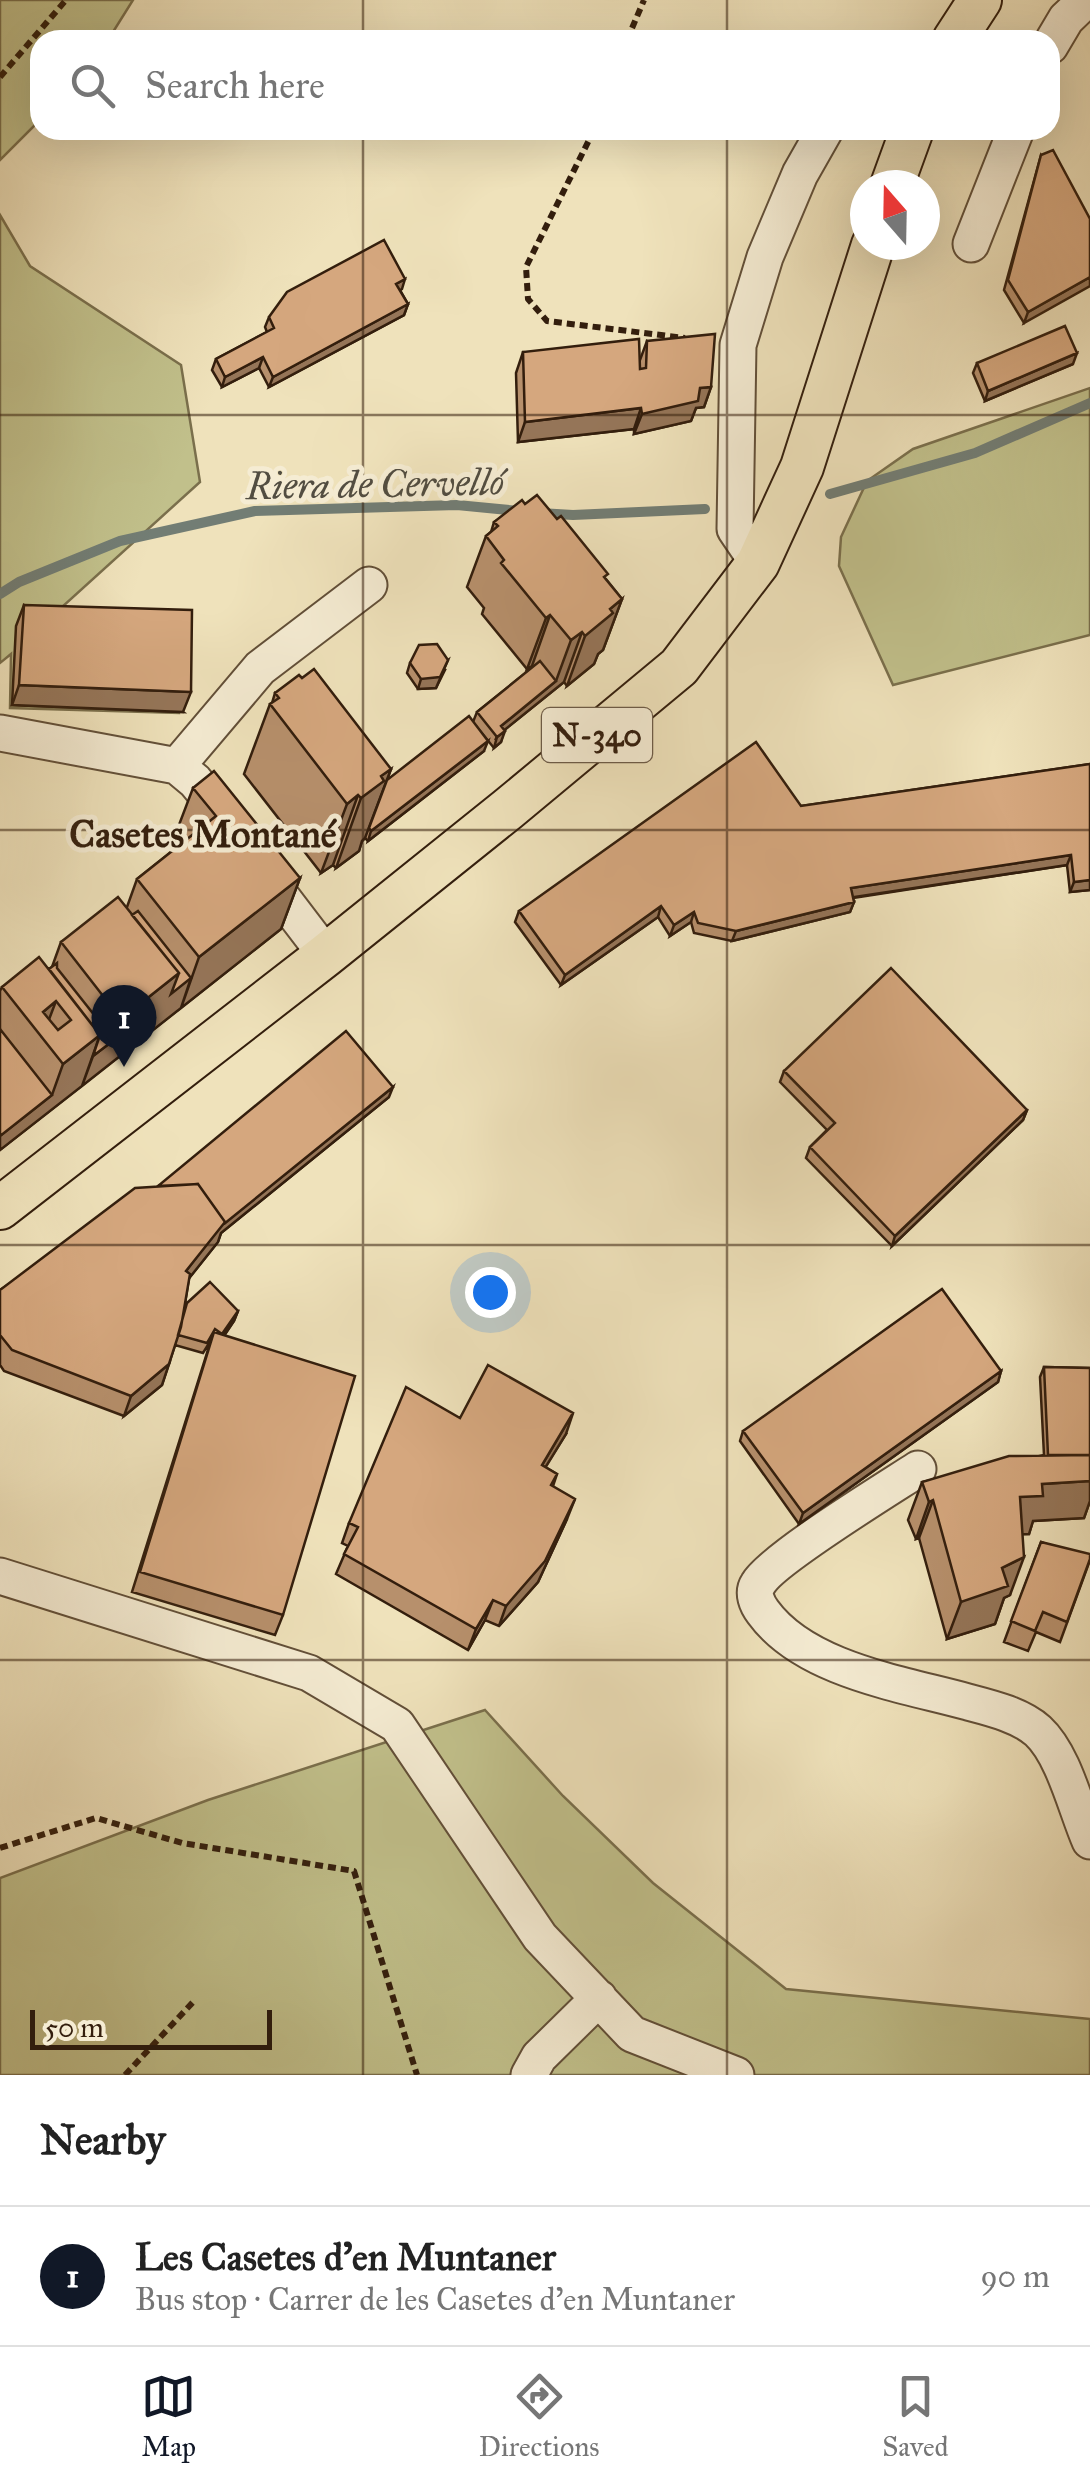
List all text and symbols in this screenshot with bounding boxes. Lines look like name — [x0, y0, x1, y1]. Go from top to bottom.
search box — [30, 30, 1060, 140]
icon: search — [65, 58, 120, 113]
text: Search here — [145, 62, 325, 108]
north arrow — [850, 170, 940, 260]
water label: Riera de Cervelló — [244, 459, 510, 509]
road number: N-340 — [542, 708, 652, 762]
district label: Casetes Montané — [69, 811, 338, 857]
pin: 1 — [92, 984, 156, 1067]
your location — [465, 1267, 516, 1318]
scale bar — [30, 2005, 272, 2050]
text: 50 m — [45, 2010, 104, 2045]
text: Nearby — [40, 2114, 165, 2166]
text: Les Casetes d'en Muntaner — [135, 2234, 556, 2280]
text: 1 — [66, 2257, 79, 2296]
text: 90 m — [980, 2257, 1050, 2296]
text: Bus stop · Carrer de les Casetes d'en Muntaner — [135, 2280, 735, 2319]
tab: Map — [141, 2369, 196, 2464]
tab: Directions — [479, 2369, 600, 2464]
tab: Saved — [882, 2369, 949, 2464]

